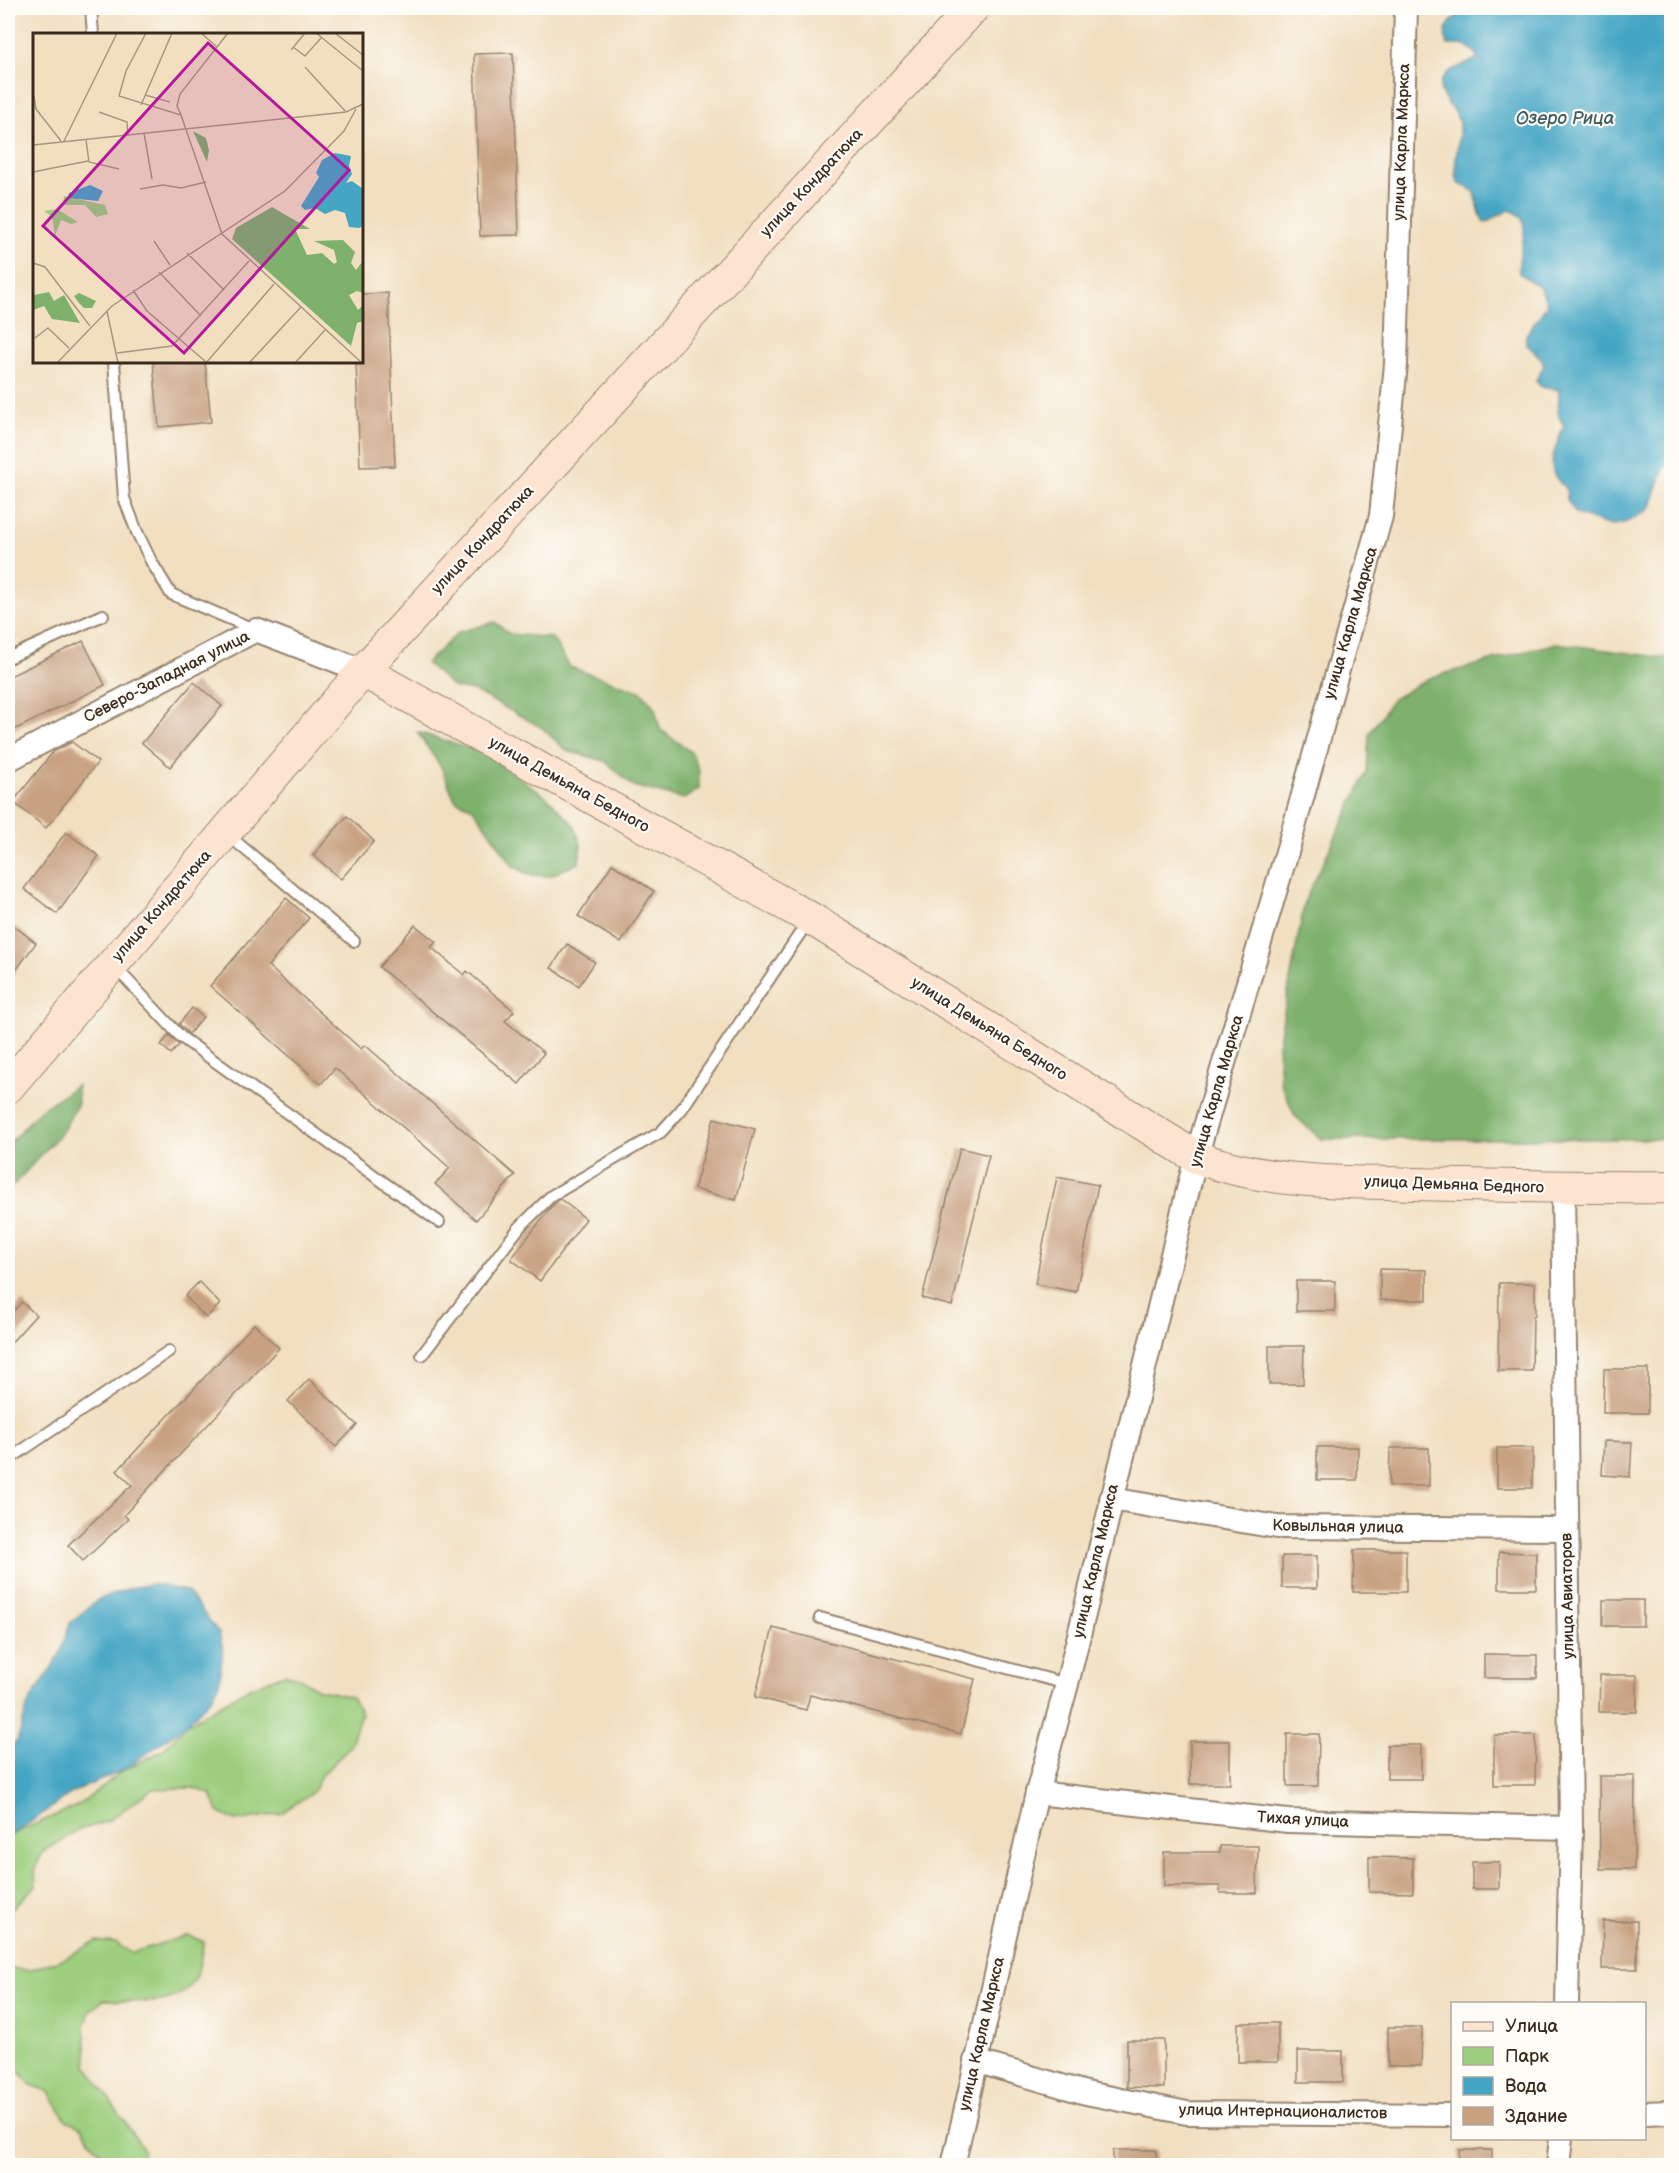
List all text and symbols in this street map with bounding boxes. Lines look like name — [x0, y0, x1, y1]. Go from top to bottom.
inset map — [33, 33, 363, 363]
street label: улица Карла Маркса — [1390, 62, 1414, 221]
water label: Озеро Рица — [1516, 108, 1614, 129]
street label: улица Кондратюка — [757, 124, 868, 241]
street label: улица Кондратюка — [428, 481, 539, 598]
street label: улица Карла Маркса — [1320, 544, 1382, 701]
street label: Северо-Западная улица — [81, 627, 254, 727]
street label: улица Демьяна Бедного — [486, 733, 652, 837]
street label: улица Кондратюка — [108, 846, 216, 966]
street label: улица Демьяна Бедного — [907, 973, 1071, 1085]
street label: улица Карла Маркса — [1186, 1012, 1248, 1169]
street label: улица Демьяна Бедного — [1364, 1172, 1544, 1198]
street label: улица Карла Маркса — [1069, 1482, 1123, 1640]
street label: Ковыльная улица — [1272, 1516, 1404, 1538]
street label: улица Авиаторов — [1557, 1532, 1579, 1659]
street label: Тихая улица — [1256, 1808, 1350, 1832]
street label: улица Карла Маркса — [955, 1955, 1009, 2113]
legend — [1451, 2002, 1646, 2140]
text: Улица — [1505, 2016, 1559, 2037]
text: Парк — [1505, 2046, 1549, 2067]
text: Вода — [1505, 2076, 1547, 2097]
street label: улица Интернационалистов — [1179, 2101, 1388, 2123]
text: Здание — [1505, 2106, 1567, 2127]

